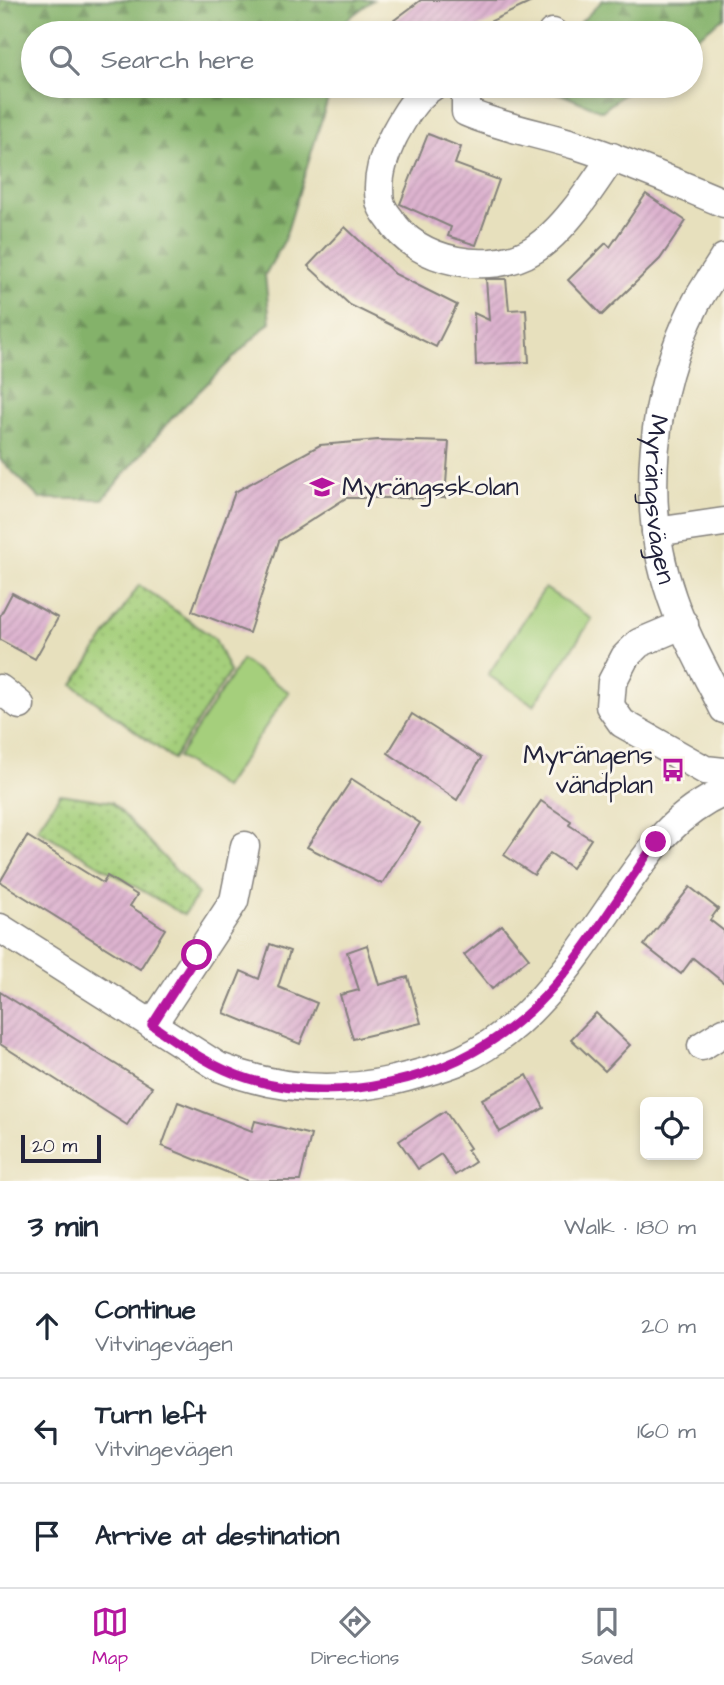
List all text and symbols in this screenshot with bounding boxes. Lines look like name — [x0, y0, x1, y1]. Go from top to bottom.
search box — [21, 21, 703, 98]
icon: search — [45, 41, 83, 79]
text: Search here — [101, 42, 254, 78]
street label: Myrängsvägen — [633, 412, 684, 588]
place label: Myrängsskolan — [342, 469, 519, 507]
school or university icon: Myrängsskolan — [308, 473, 336, 501]
place label: Myrängens vändplan — [523, 737, 653, 803]
bus stop icon: Myrängens vändplan — [659, 756, 687, 784]
route end — [640, 826, 671, 857]
route start — [181, 939, 212, 970]
map controls — [640, 1097, 703, 1160]
button: locate — [640, 1097, 703, 1160]
scale bar — [21, 1132, 102, 1164]
text: 20 m — [32, 1133, 77, 1160]
text: 3 min — [28, 1206, 98, 1248]
text: Walk · 180 m — [564, 1211, 696, 1243]
text: Continue — [95, 1292, 196, 1328]
icon: ahead — [28, 1307, 66, 1345]
text: 20 m — [641, 1310, 696, 1342]
text: Vitvingevägen — [95, 1328, 233, 1360]
text: Turn left — [95, 1397, 206, 1433]
icon: left — [28, 1412, 66, 1450]
text: 160 m — [637, 1415, 696, 1447]
text: Vitvingevägen — [95, 1433, 233, 1465]
icon: arrive — [28, 1517, 66, 1555]
text: Arrive at destination — [95, 1518, 340, 1554]
tab: Map — [91, 1603, 129, 1672]
tab: Directions — [311, 1603, 399, 1672]
tab: Saved — [581, 1603, 633, 1672]

